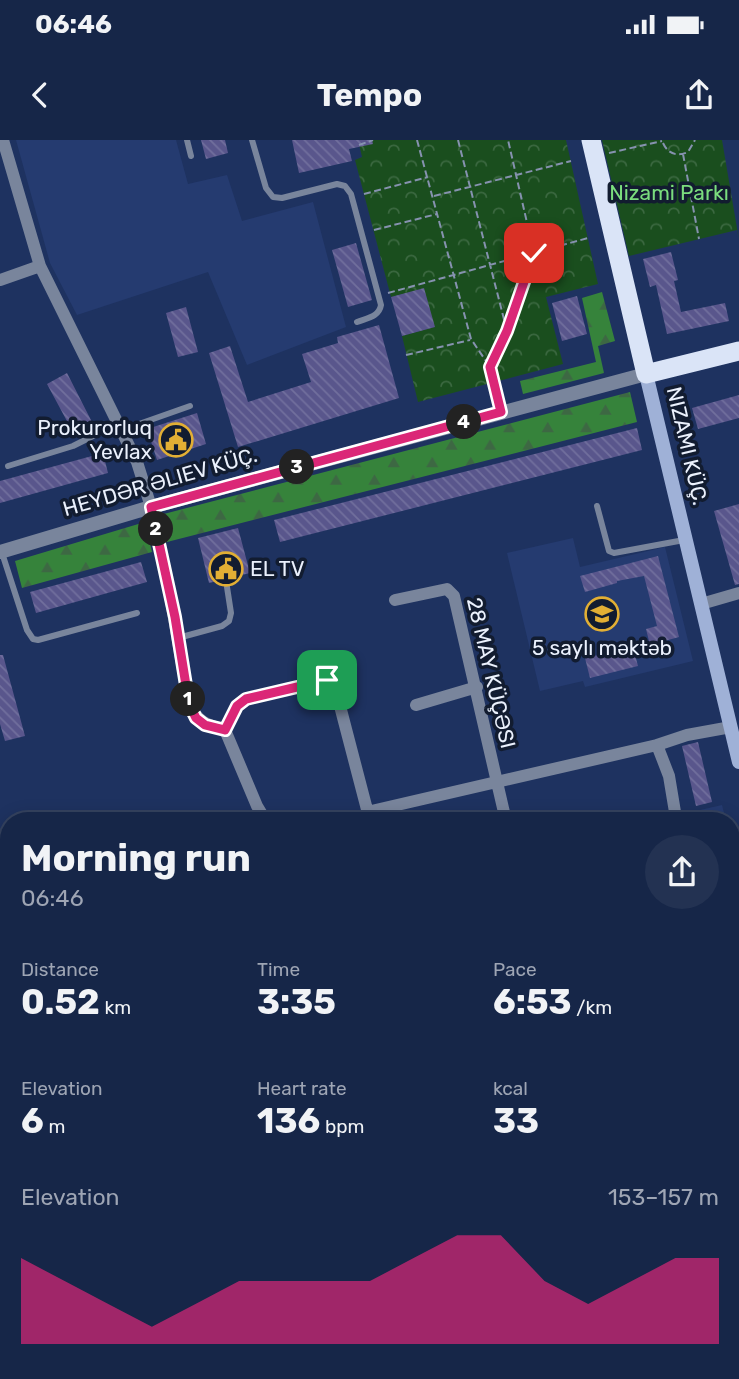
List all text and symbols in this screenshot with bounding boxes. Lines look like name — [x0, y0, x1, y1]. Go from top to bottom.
text: 06:46 — [35, 9, 112, 40]
icon: back — [21, 76, 59, 114]
text: Tempo — [317, 76, 422, 114]
icon: share — [680, 76, 718, 114]
park label: Nizami Parkı — [609, 180, 729, 205]
pin — [504, 223, 564, 283]
icon: check — [515, 234, 553, 272]
street label: NIZAMI KÜÇ. — [662, 384, 713, 508]
pin: 4 — [447, 404, 482, 440]
text: 4 — [457, 410, 470, 433]
place label: Prokurorluq Yevlax — [37, 415, 152, 464]
public building icon: Prokurorluq Yevlax — [157, 421, 195, 459]
street label: HEYDƏR ƏLIEV KÜÇ. — [60, 442, 260, 521]
pin: 3 — [280, 450, 314, 484]
text: 3 — [290, 455, 303, 478]
pin: 2 — [138, 512, 174, 546]
text: 2 — [149, 517, 162, 540]
public building icon: EL TV — [207, 550, 245, 588]
place label: EL TV — [250, 556, 305, 581]
street label: 28 MAY KÜÇƏSI — [462, 595, 521, 751]
school or university icon: 5 saylı məktəb — [583, 595, 621, 633]
place label: 5 saylı məktəb — [532, 635, 672, 660]
pin — [297, 650, 357, 710]
icon: arrive — [308, 661, 346, 699]
pin: 1 — [170, 682, 206, 716]
text: 1 — [183, 687, 192, 710]
text: Morning run — [21, 835, 251, 881]
button: share — [645, 835, 719, 909]
text: 06:46 — [21, 884, 84, 912]
text: Distance — [21, 958, 99, 981]
text: Time — [257, 958, 300, 981]
text: Pace — [493, 958, 537, 981]
text: 0.52 — [21, 981, 100, 1023]
text: 3:35 — [257, 981, 336, 1023]
text: 6:53 — [493, 981, 572, 1023]
text: km — [100, 996, 131, 1019]
text: /km — [572, 996, 612, 1019]
text: Elevation — [21, 1077, 102, 1100]
text: Heart rate — [257, 1077, 347, 1100]
text: kcal — [493, 1077, 528, 1100]
text: 6 — [21, 1100, 44, 1142]
text: 136 — [257, 1100, 320, 1142]
text: 33 — [493, 1100, 539, 1142]
text: m — [44, 1115, 65, 1138]
text: bpm — [320, 1115, 364, 1138]
text: Elevation — [21, 1183, 120, 1211]
text: 153–157 m — [608, 1183, 719, 1211]

